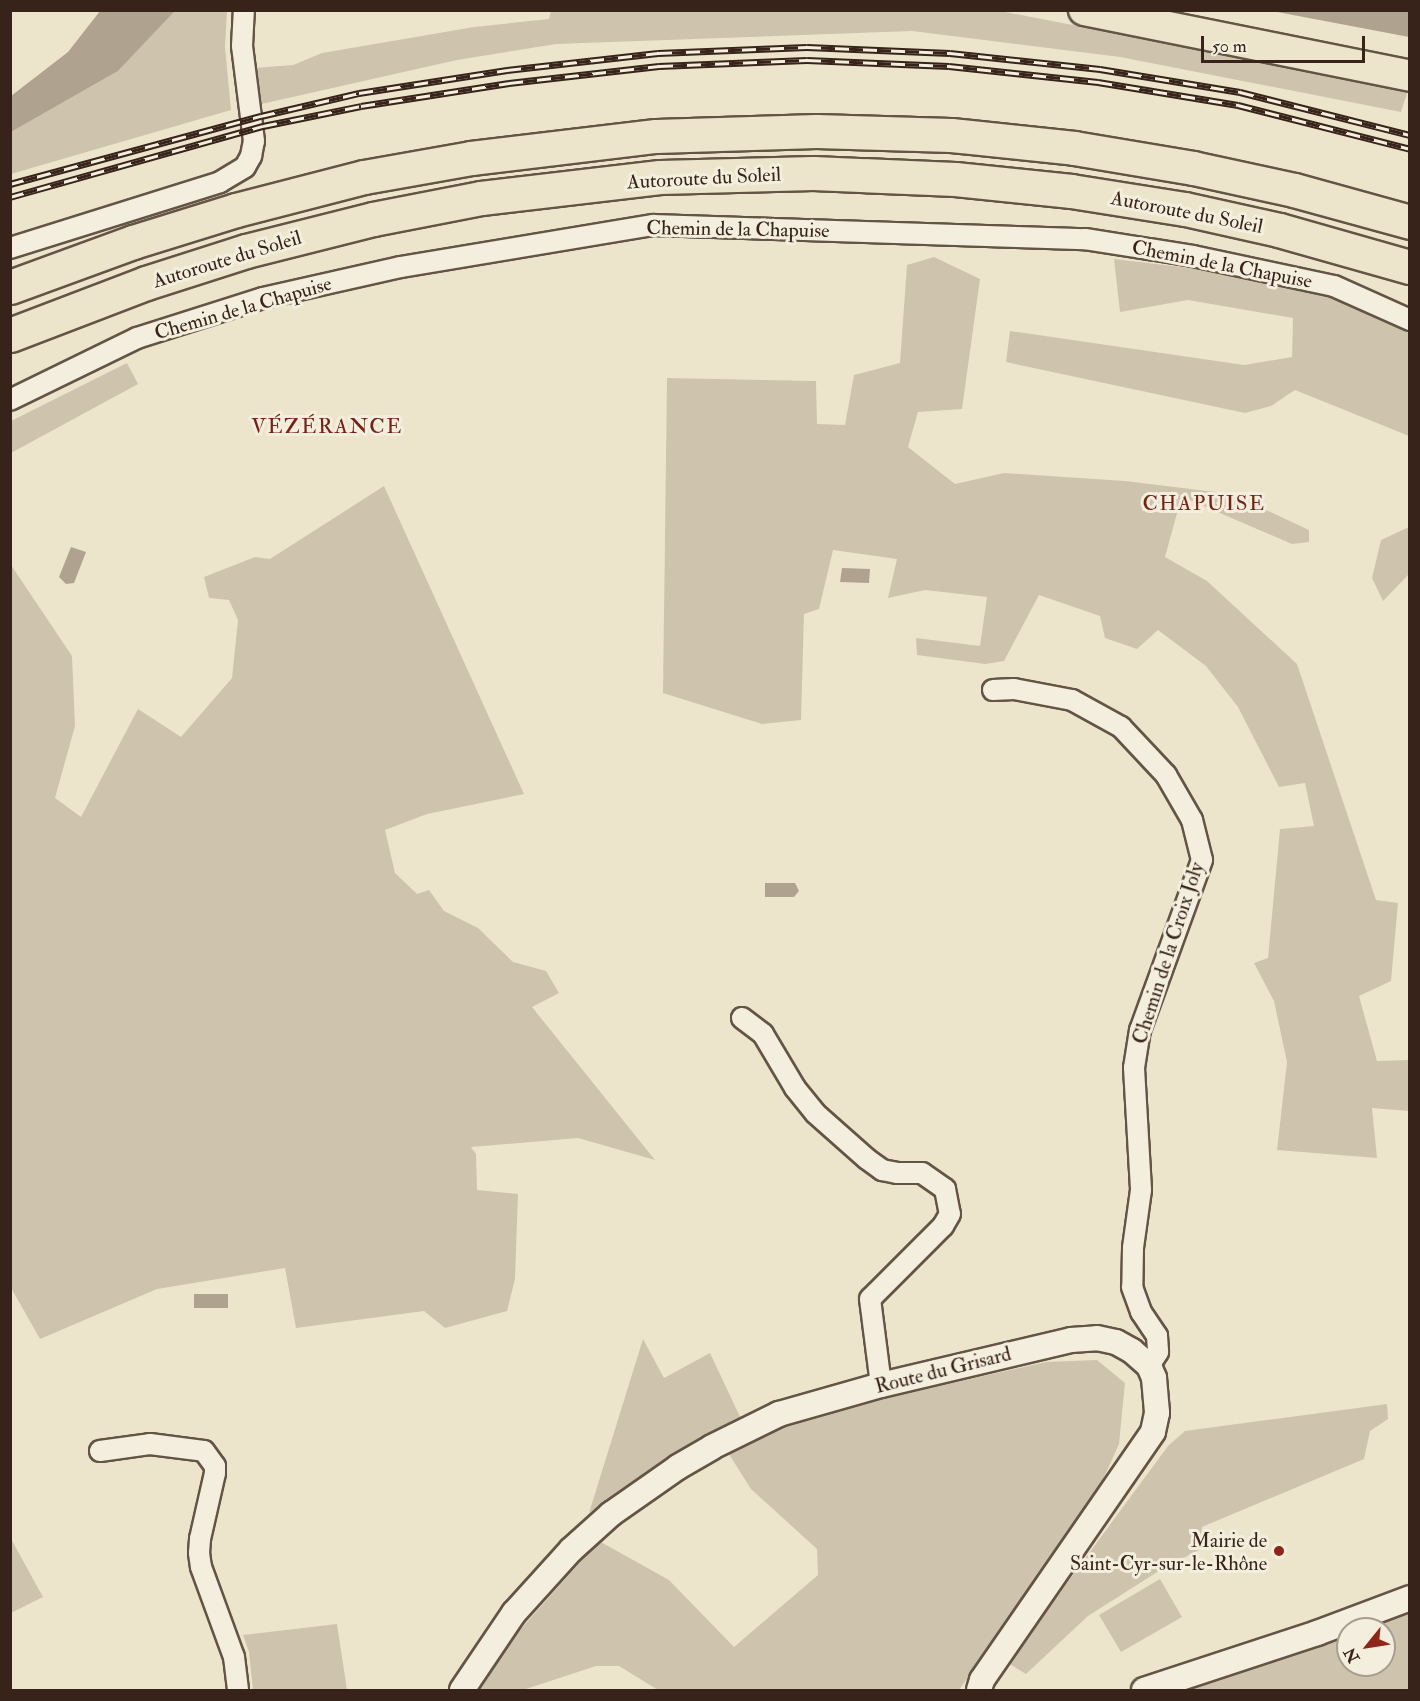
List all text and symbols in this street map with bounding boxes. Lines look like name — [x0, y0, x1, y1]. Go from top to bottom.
scale bar — [1204, 24, 1368, 62]
text: 50 m — [1212, 35, 1247, 58]
street label: Autoroute du Soleil — [626, 162, 782, 194]
street label: Autoroute du Soleil — [1109, 186, 1265, 238]
street label: Chemin de la Chapuise — [646, 215, 830, 243]
street label: Autoroute du Soleil — [150, 225, 304, 293]
street label: Chemin de la Chapuise — [1130, 235, 1314, 293]
street label: Chemin de la Chapuise — [152, 271, 334, 345]
district label: VÉZÉRANCE — [251, 414, 403, 440]
district label: CHAPUISE — [1142, 491, 1266, 517]
street label: Chemin de la Croix Joly — [1127, 859, 1209, 1047]
street label: Route du Grisard — [873, 1342, 1013, 1398]
place label: Mairie de Saint-Cyr-sur-le-Rhône — [1070, 1528, 1267, 1575]
marker: Mairie de Saint-Cyr-sur-le-Rhône — [1272, 1544, 1286, 1558]
north arrow — [1336, 1617, 1396, 1677]
text: N — [1340, 1644, 1364, 1666]

